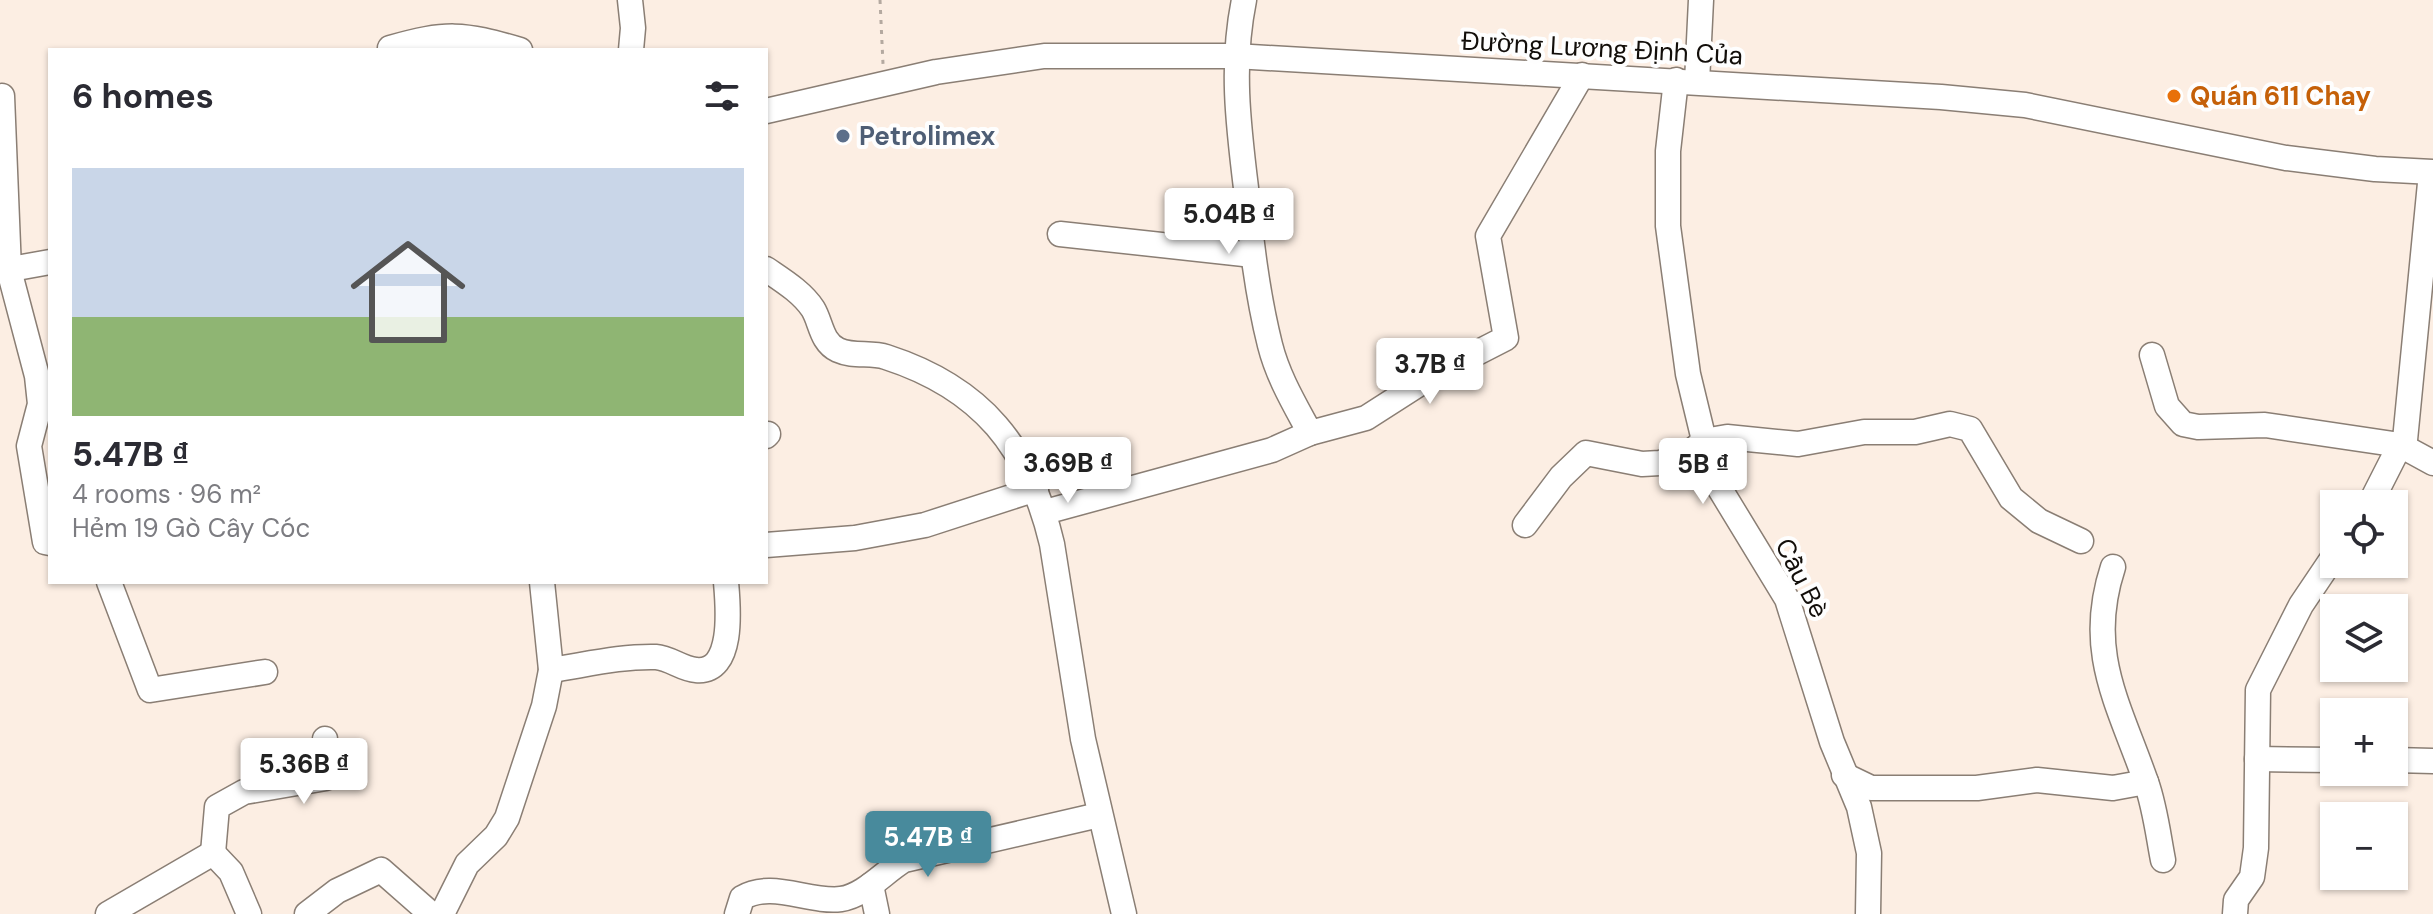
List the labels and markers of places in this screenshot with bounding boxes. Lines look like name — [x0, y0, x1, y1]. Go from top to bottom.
place label: Quán 611 Chay — [2190, 79, 2371, 113]
marker: Quán 611 Chay — [2165, 87, 2183, 105]
place label: Petrolimex — [859, 119, 996, 153]
marker: Petrolimex — [834, 127, 852, 145]
pin: 5.04B ₫ — [1155, 188, 1303, 256]
pin: 3.7B ₫ — [1365, 338, 1495, 406]
pin: 3.69B ₫ — [994, 437, 1142, 505]
pin: 5B ₫ — [1656, 438, 1750, 506]
pin: 5.36B ₫ — [230, 738, 378, 806]
pin: 5.47B ₫ — [854, 811, 1002, 879]

